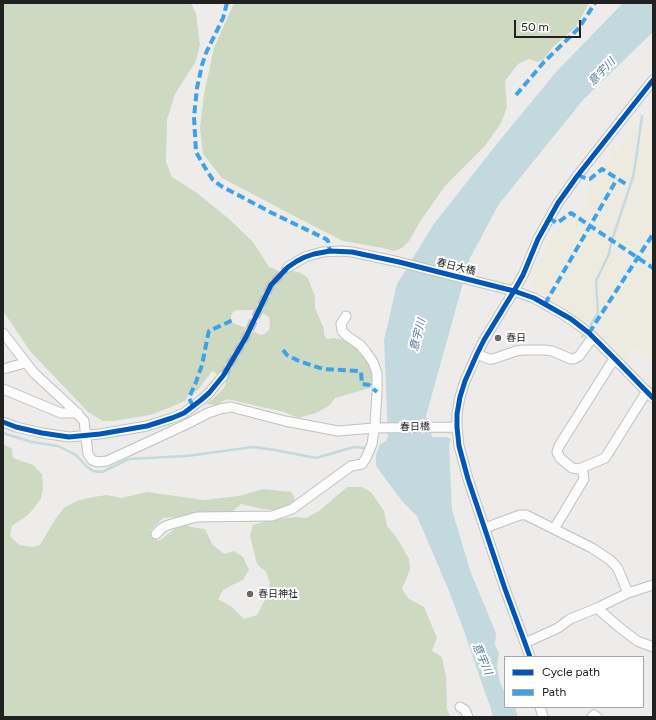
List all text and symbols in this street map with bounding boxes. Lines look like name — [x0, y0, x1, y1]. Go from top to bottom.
scale bar — [516, 12, 583, 38]
text: 50 m — [521, 20, 549, 34]
water label: 意宇川 — [586, 55, 618, 89]
street label: 春日大橋 — [435, 256, 477, 278]
water label: 意宇川 — [408, 317, 428, 353]
place label: 春日 — [506, 332, 526, 344]
marker: 春日 — [493, 333, 503, 343]
street label: 春日橋 — [400, 421, 430, 433]
place label: 春日神社 — [258, 588, 298, 600]
marker: 春日神社 — [245, 589, 255, 599]
water label: 意宇川 — [469, 641, 495, 677]
legend — [504, 656, 644, 708]
text: Cycle path — [542, 665, 600, 679]
text: Path — [542, 685, 566, 699]

